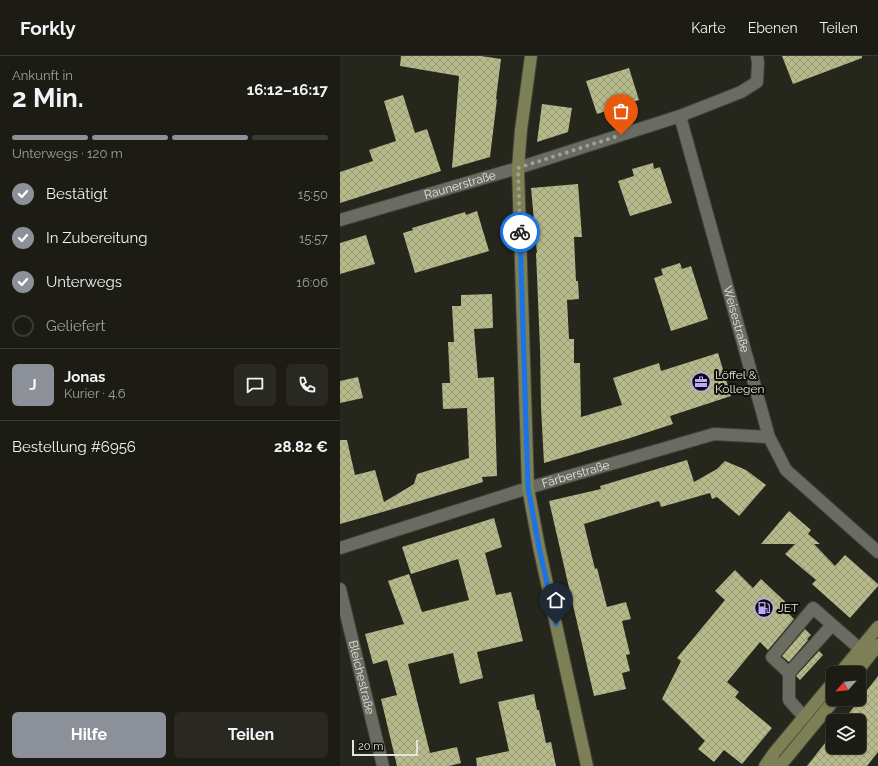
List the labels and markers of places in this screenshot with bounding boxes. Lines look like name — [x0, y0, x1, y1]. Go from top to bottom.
pin — [604, 94, 638, 135]
place label: Löffel & Kollegen — [715, 368, 765, 396]
office icon: Löffel & Kollegen — [690, 371, 712, 393]
pin — [539, 583, 573, 624]
fuel station icon: JET — [753, 597, 775, 619]
place label: JET — [778, 601, 799, 615]

